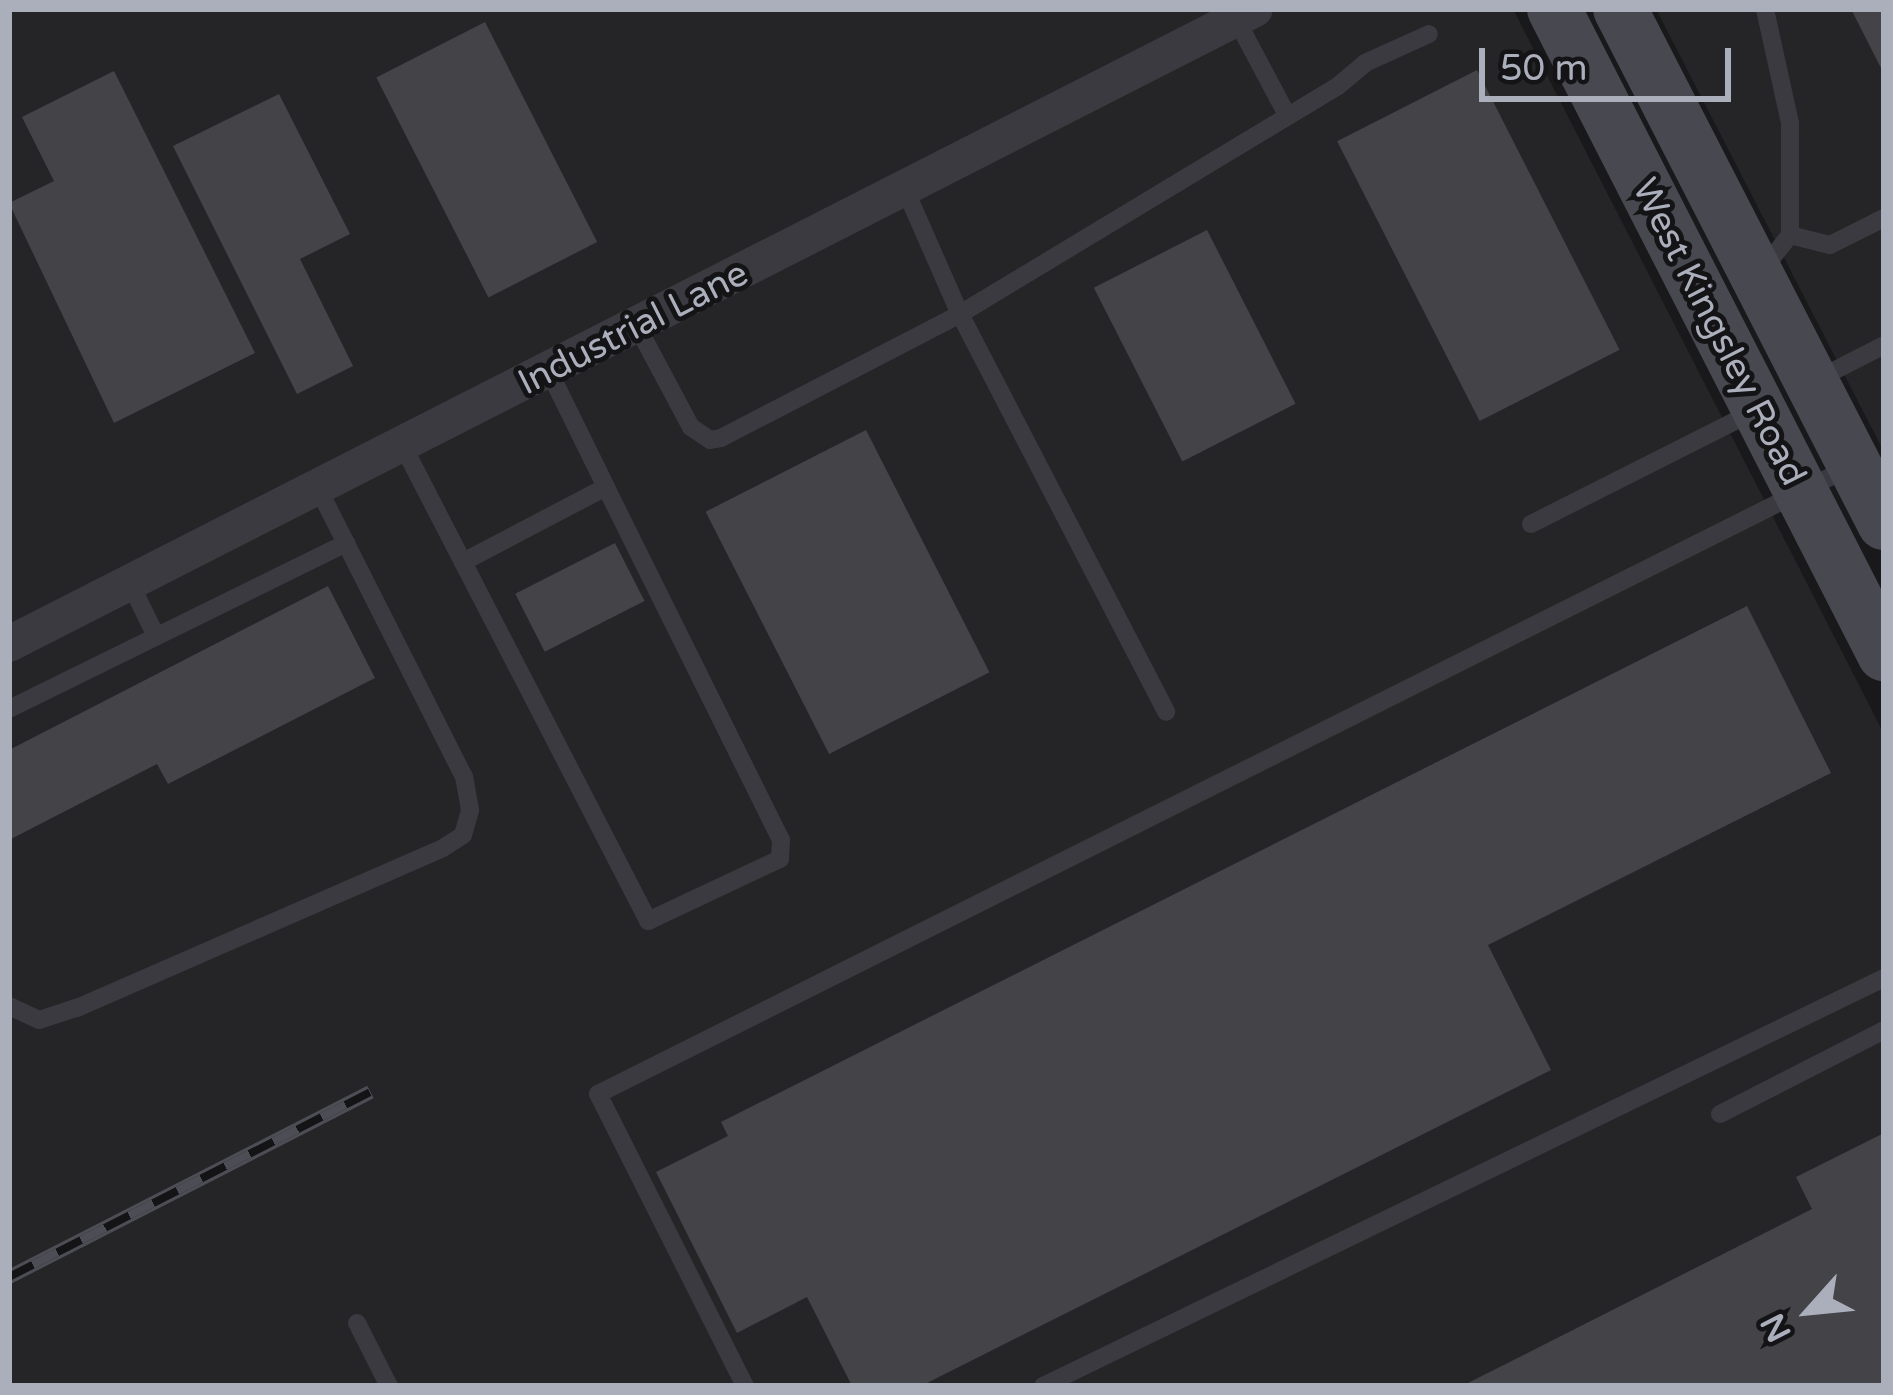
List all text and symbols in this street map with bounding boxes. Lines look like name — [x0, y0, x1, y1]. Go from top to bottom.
scale bar — [1485, 24, 1737, 98]
text: 50 m — [1500, 47, 1588, 90]
street label: West Kingsley Road — [1623, 171, 1815, 493]
street label: Industrial Lane — [511, 252, 755, 404]
north arrow — [1749, 1251, 1869, 1371]
text: N — [1753, 1307, 1800, 1348]

